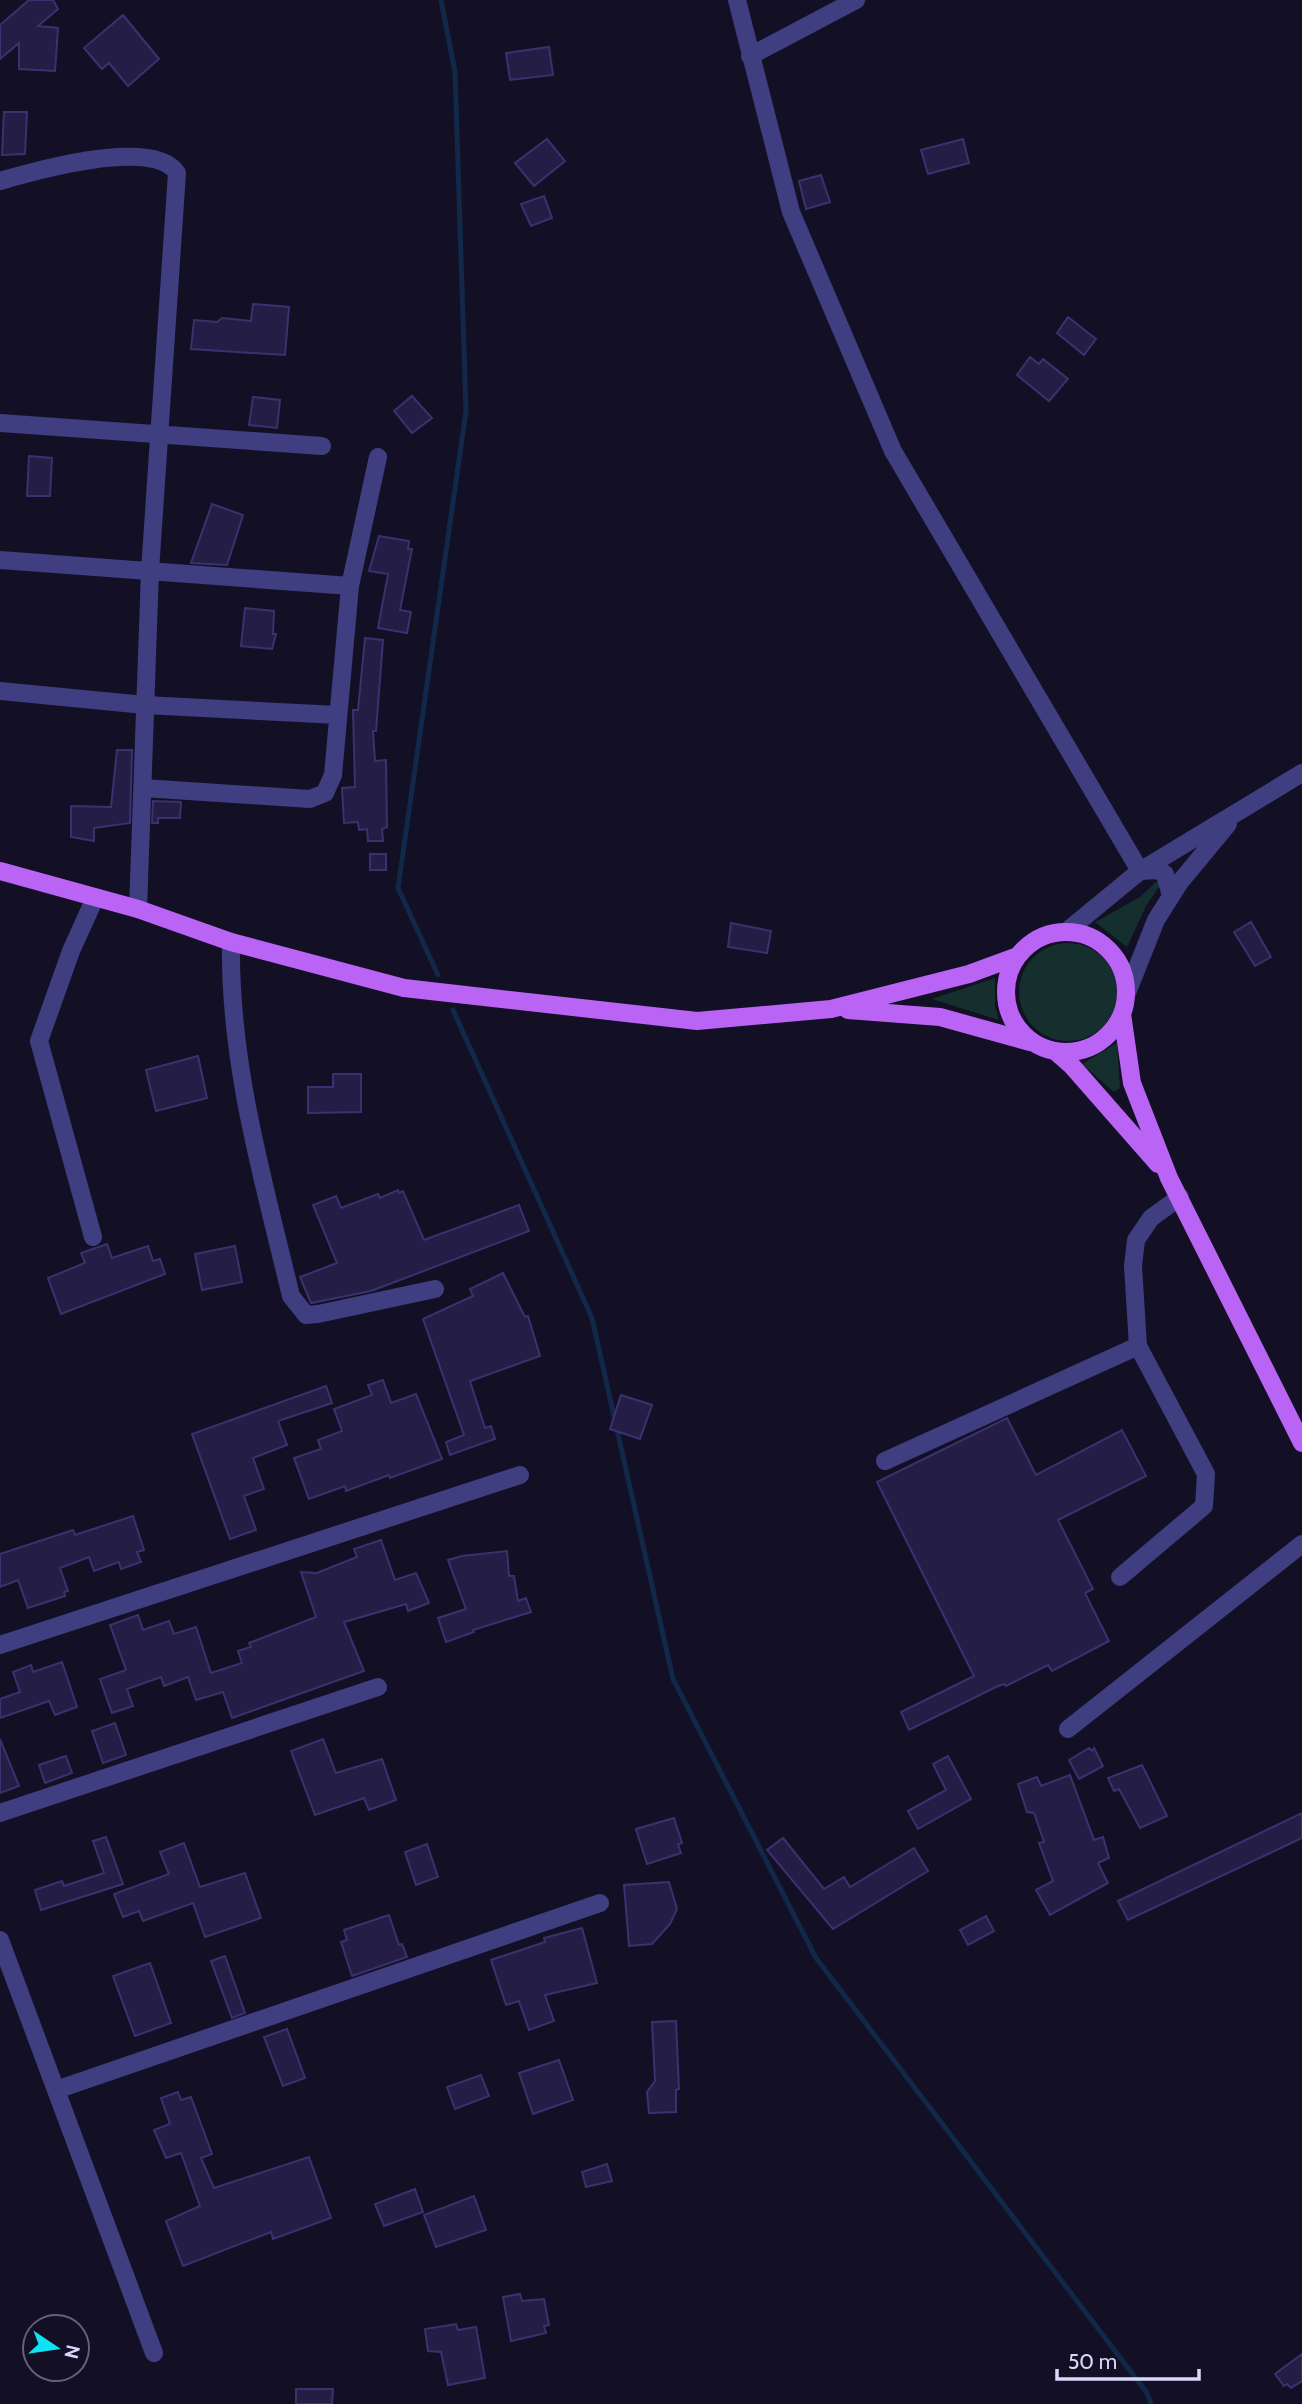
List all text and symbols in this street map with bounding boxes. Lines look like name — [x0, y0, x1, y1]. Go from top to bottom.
north arrow — [21, 2313, 91, 2383]
scale bar — [1057, 2338, 1199, 2382]
text: N — [59, 2343, 85, 2361]
text: 50 m — [1068, 2349, 1117, 2374]

